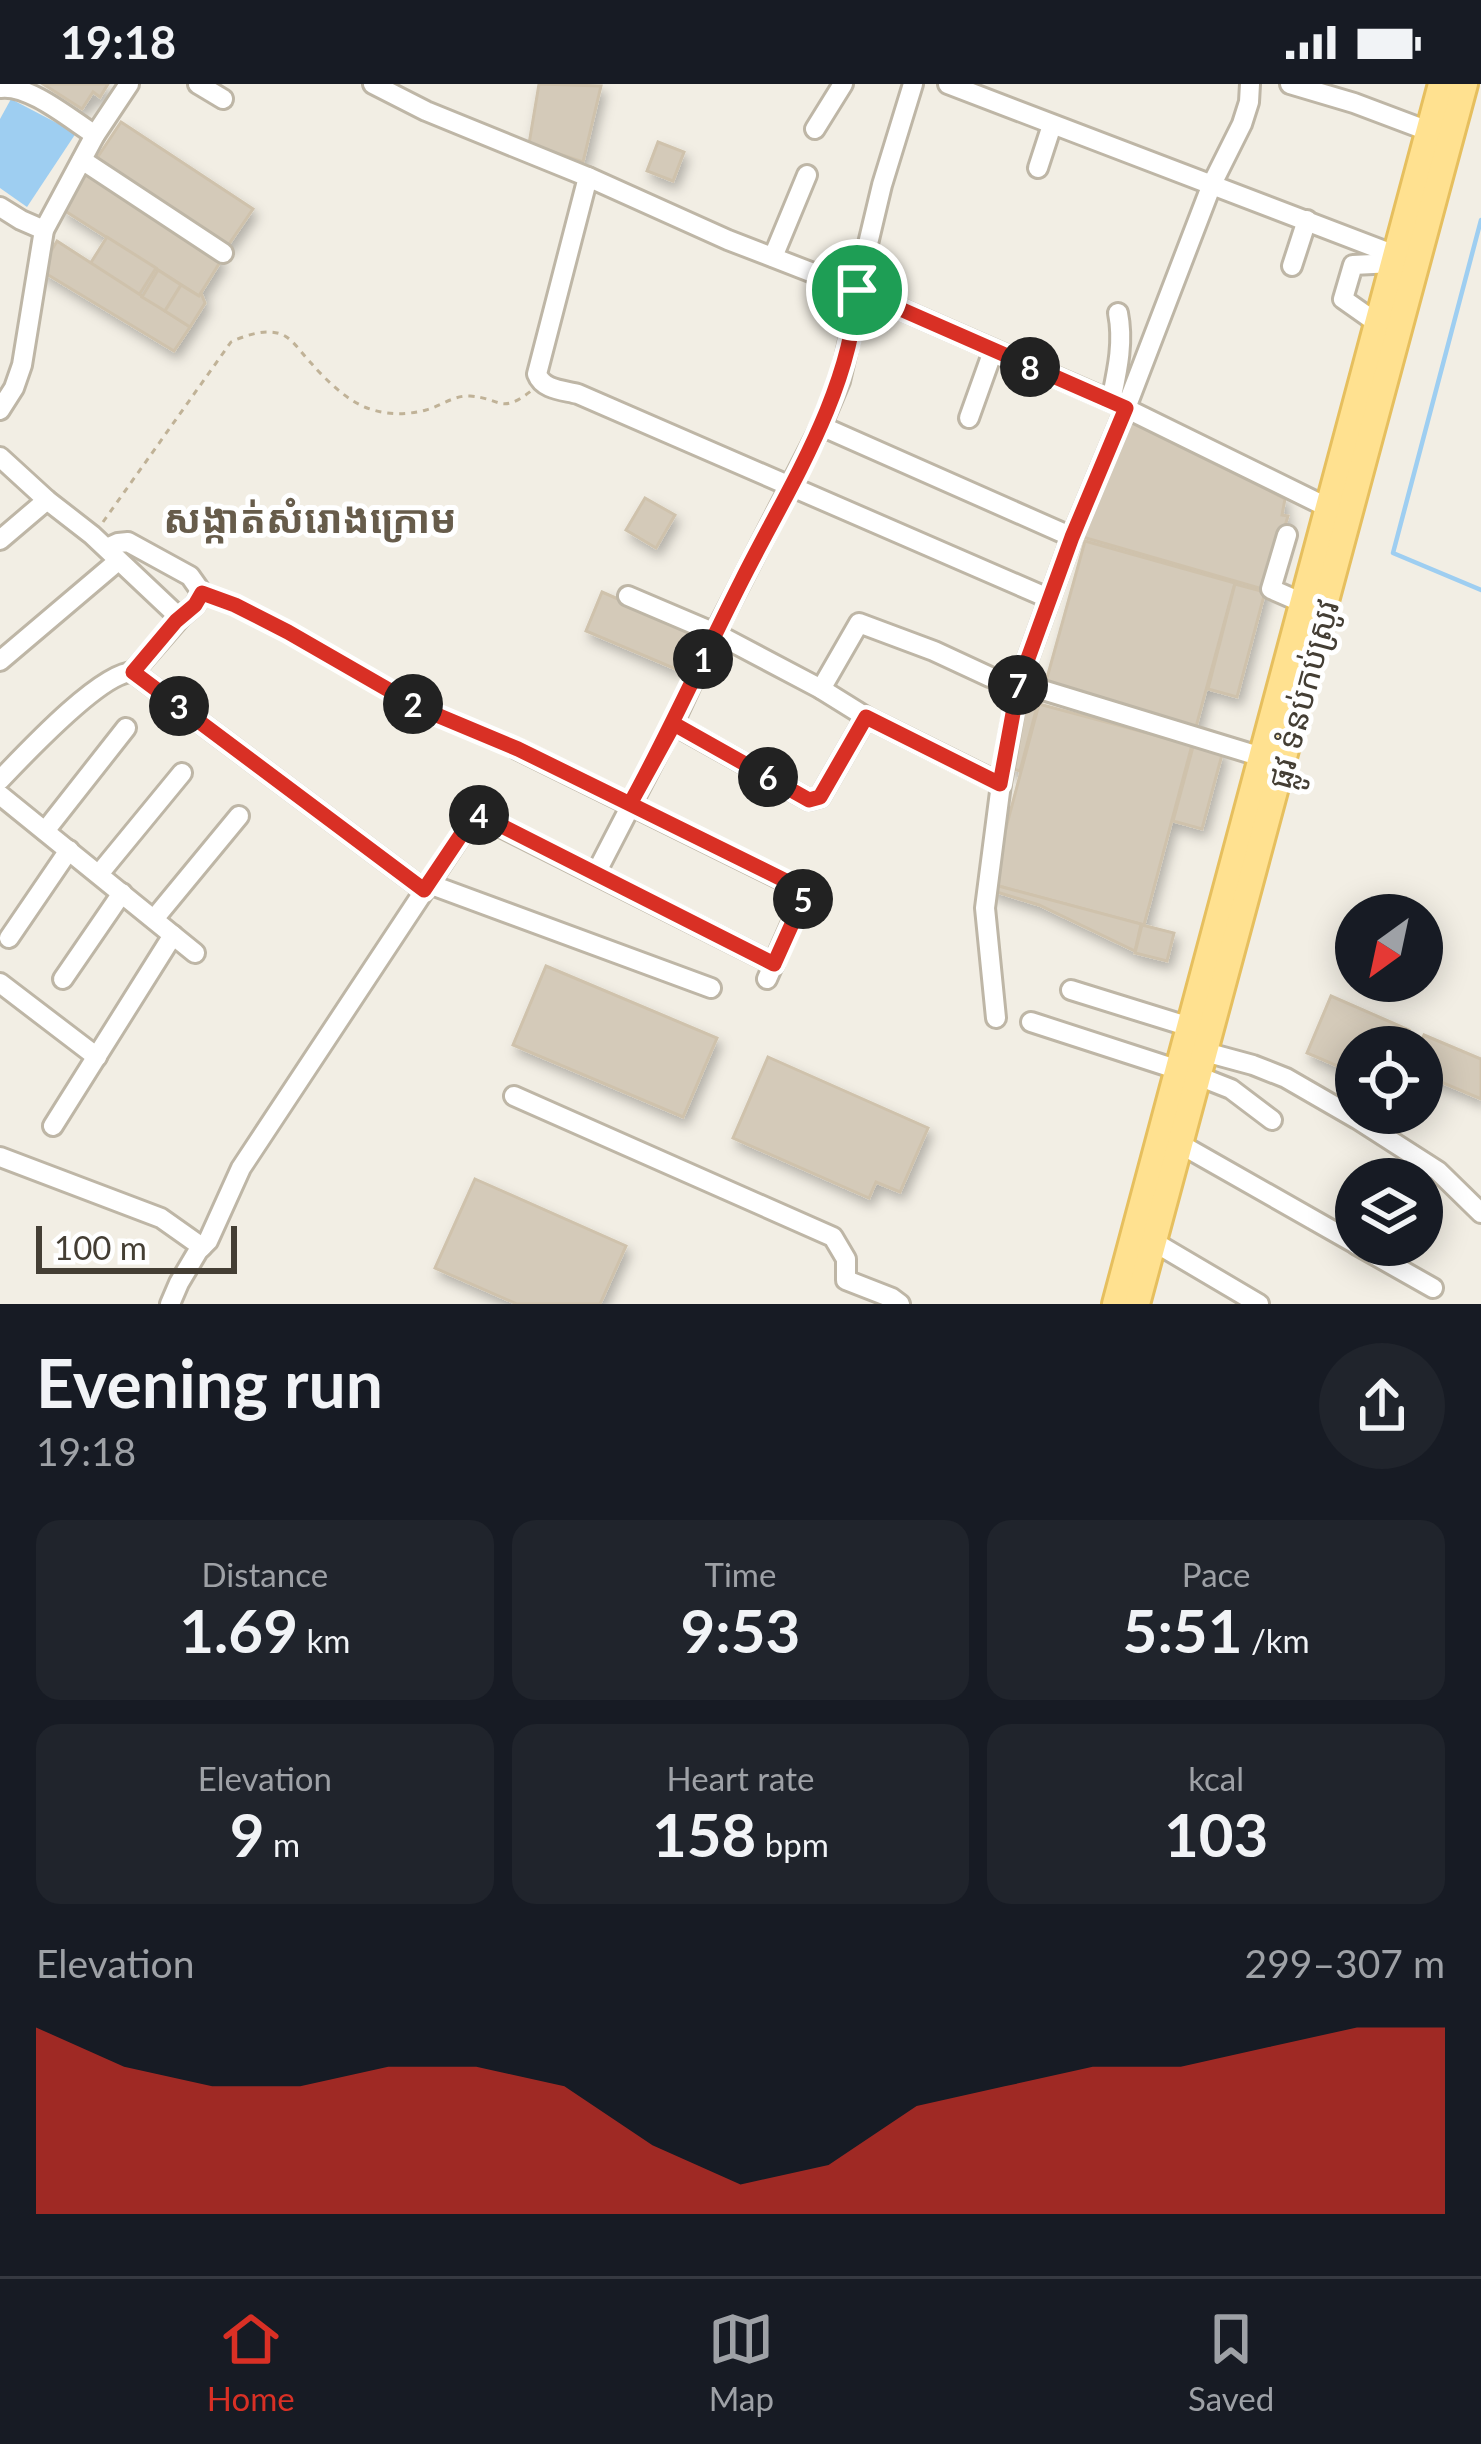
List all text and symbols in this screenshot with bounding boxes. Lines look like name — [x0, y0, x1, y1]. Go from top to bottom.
text: 19:18 — [60, 15, 176, 69]
pin — [806, 239, 908, 341]
icon: arrive — [824, 257, 890, 323]
pin: 8 — [1000, 337, 1060, 397]
text: 8 — [1020, 347, 1040, 387]
district label: សង្កាត់សំរោងក្រោម — [163, 495, 457, 544]
street label: ផ្លូវ ទំនប់កប់ស្រូវ — [1258, 595, 1357, 796]
pin: 1 — [673, 629, 733, 689]
text: 1 — [693, 639, 713, 679]
pin: 7 — [988, 655, 1048, 715]
text: 7 — [1008, 665, 1028, 705]
pin: 2 — [383, 674, 443, 734]
pin: 3 — [149, 676, 209, 736]
text: 2 — [403, 684, 423, 724]
text: 3 — [169, 686, 189, 726]
pin: 6 — [738, 747, 798, 807]
text: 6 — [758, 757, 778, 797]
pin: 4 — [449, 785, 509, 845]
text: 4 — [469, 795, 489, 835]
pin: 5 — [773, 869, 833, 929]
text: 5 — [793, 879, 813, 919]
north arrow — [1335, 894, 1443, 1002]
map controls — [1335, 894, 1443, 1266]
button: locate — [1335, 1026, 1443, 1134]
button: layers — [1335, 1158, 1443, 1266]
scale bar — [36, 1220, 237, 1273]
text: 100 m — [54, 1227, 147, 1267]
text: Evening run — [36, 1343, 383, 1422]
button: share — [1319, 1343, 1445, 1469]
text: 19:18 — [36, 1428, 136, 1474]
text: Distance — [202, 1554, 328, 1594]
text: Time — [705, 1554, 776, 1594]
text: Pace — [1182, 1554, 1250, 1594]
text: 1.69 — [179, 1594, 298, 1666]
text: 9:53 — [681, 1594, 800, 1666]
text: 5:51 — [1123, 1594, 1242, 1666]
text: km — [298, 1620, 350, 1660]
text: /km — [1242, 1620, 1310, 1660]
text: Elevation — [198, 1758, 332, 1798]
text: Heart rate — [667, 1758, 814, 1798]
text: kcal — [1188, 1758, 1244, 1798]
text: 9 — [230, 1798, 264, 1870]
text: 158 — [652, 1798, 756, 1870]
text: 103 — [1164, 1798, 1268, 1870]
text: m — [264, 1824, 300, 1864]
text: bpm — [756, 1824, 829, 1864]
text: Elevation — [36, 1940, 194, 1986]
text: 299–307 m — [1245, 1940, 1445, 1986]
tab: Home — [207, 2306, 295, 2418]
tab: Map — [708, 2306, 774, 2418]
tab: Saved — [1188, 2306, 1274, 2418]

